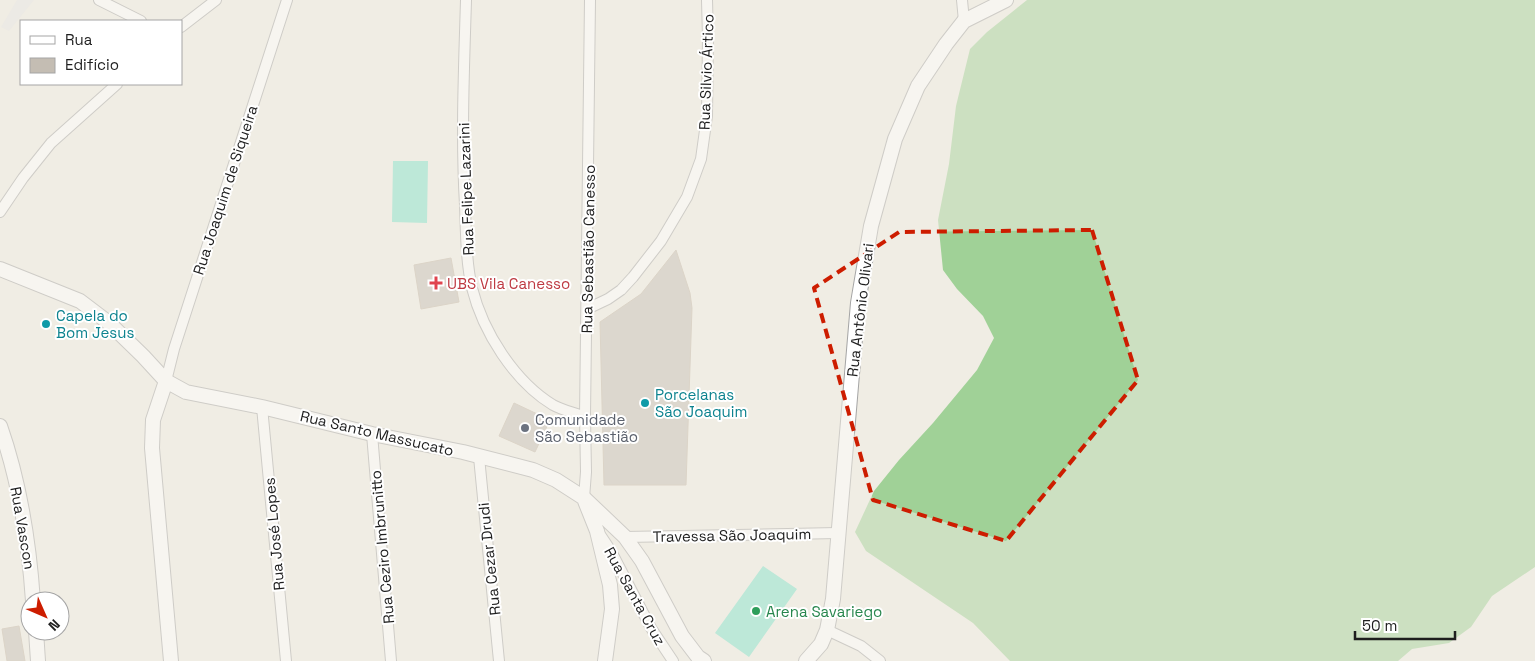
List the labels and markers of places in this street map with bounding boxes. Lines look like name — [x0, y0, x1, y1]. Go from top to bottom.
place label: UBS Vila Canesso — [447, 274, 570, 293]
marker: UBS Vila Canesso — [429, 276, 443, 290]
place label: Capela do Bom Jesus — [56, 306, 134, 342]
marker: Capela do Bom Jesus — [40, 318, 52, 330]
place label: Porcelanas São Joaquim — [655, 385, 747, 421]
marker: Porcelanas São Joaquim — [639, 397, 651, 409]
place label: Comunidade São Sebastião — [535, 410, 638, 446]
marker: Comunidade São Sebastião — [519, 422, 531, 434]
place label: Arena Savariego — [766, 602, 882, 621]
marker: Arena Savariego — [750, 605, 762, 617]

